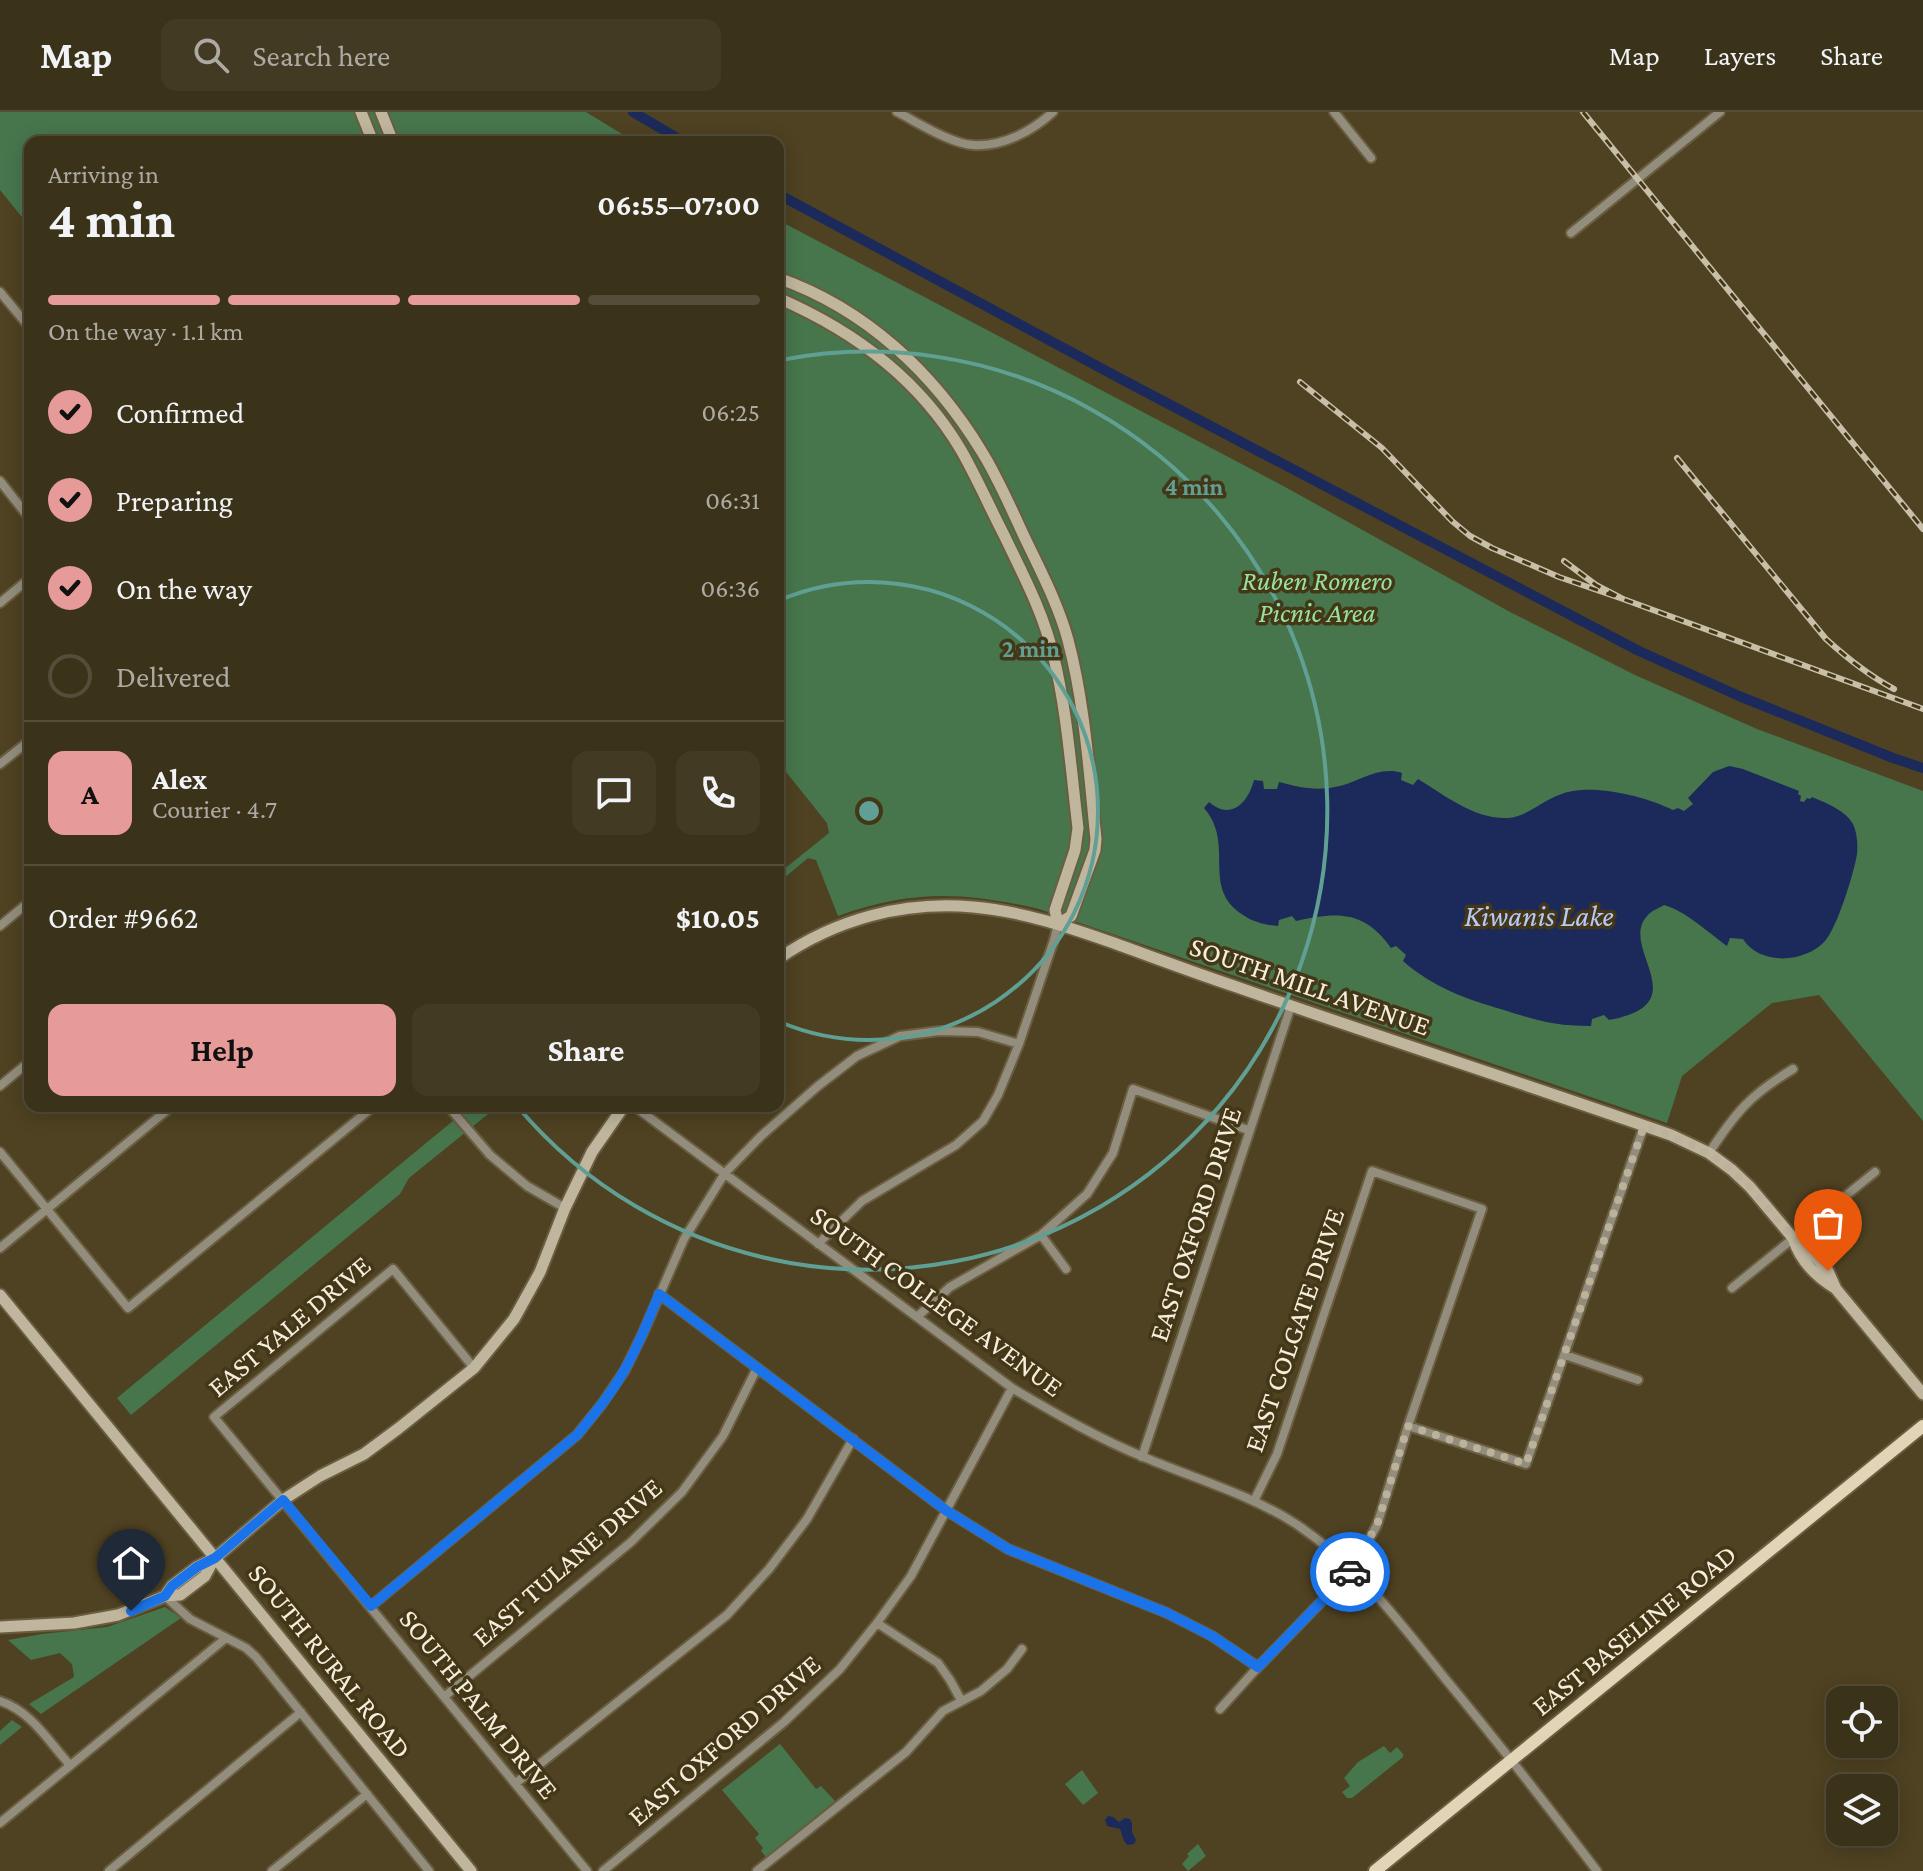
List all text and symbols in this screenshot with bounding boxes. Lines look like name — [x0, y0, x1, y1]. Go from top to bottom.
search box — [161, 19, 721, 91]
icon: search — [189, 33, 233, 77]
text: Map — [40, 34, 113, 76]
text: Search here — [253, 39, 390, 72]
text: Map — [1609, 40, 1660, 71]
text: Layers — [1704, 40, 1776, 71]
text: Share — [1820, 40, 1883, 71]
text: Arriving in — [48, 160, 159, 189]
text: 06:55–07:00 — [597, 188, 760, 221]
text: 4 min — [48, 190, 175, 248]
text: On the way · 1.1 km — [48, 317, 243, 346]
icon: check — [48, 390, 92, 434]
text: Confirmed — [116, 396, 244, 429]
text: 06:25 — [702, 398, 760, 427]
text: 4 min — [1165, 473, 1224, 500]
icon: check — [48, 478, 92, 522]
text: Preparing — [116, 484, 233, 517]
text: 06:31 — [705, 486, 760, 515]
park label: Ruben Romero Picnic Area — [1241, 565, 1393, 628]
icon: check — [48, 566, 92, 610]
text: On the way — [116, 572, 252, 605]
text: 06:36 — [701, 574, 760, 603]
text: 2 min — [1002, 635, 1060, 662]
text: Delivered — [116, 660, 231, 693]
button: chat — [572, 751, 656, 835]
button: phone — [676, 751, 760, 835]
text: Alex — [152, 762, 207, 795]
text: A — [81, 777, 99, 810]
text: Courier · 4.7 — [152, 795, 277, 824]
centre of rings — [855, 797, 883, 825]
water label: Kiwanis Lake — [1464, 899, 1614, 932]
text: Order #9662 — [48, 901, 198, 934]
text: $10.05 — [676, 901, 760, 934]
street label: SOUTH MILL AVENUE — [1186, 930, 1434, 1042]
button: Help — [48, 1004, 396, 1096]
button: Share — [412, 1004, 760, 1096]
street label: EAST OXFORD DRIVE — [1142, 1103, 1248, 1345]
pin — [1794, 1189, 1862, 1271]
street label: SOUTH COLLEGE AVENUE — [805, 1199, 1069, 1403]
icon: bag — [1806, 1201, 1850, 1245]
street label: EAST COLGATE DRIVE — [1238, 1204, 1350, 1456]
street label: EAST YALE DRIVE — [202, 1249, 376, 1403]
street label: EAST TULANE DRIVE — [466, 1471, 668, 1653]
pin — [97, 1529, 165, 1611]
courier — [1310, 1532, 1390, 1612]
street label: EAST BASELINE ROAD — [1526, 1538, 1742, 1722]
icon: home — [109, 1541, 153, 1585]
icon: car — [1328, 1550, 1372, 1594]
street label: SOUTH RURAL ROAD — [242, 1558, 418, 1764]
street label: SOUTH PALM DRIVE — [393, 1603, 565, 1805]
street label: EAST OXFORD DRIVE — [622, 1648, 826, 1832]
map controls — [1826, 1686, 1898, 1846]
button: locate — [1826, 1686, 1898, 1758]
button: layers — [1826, 1774, 1898, 1846]

